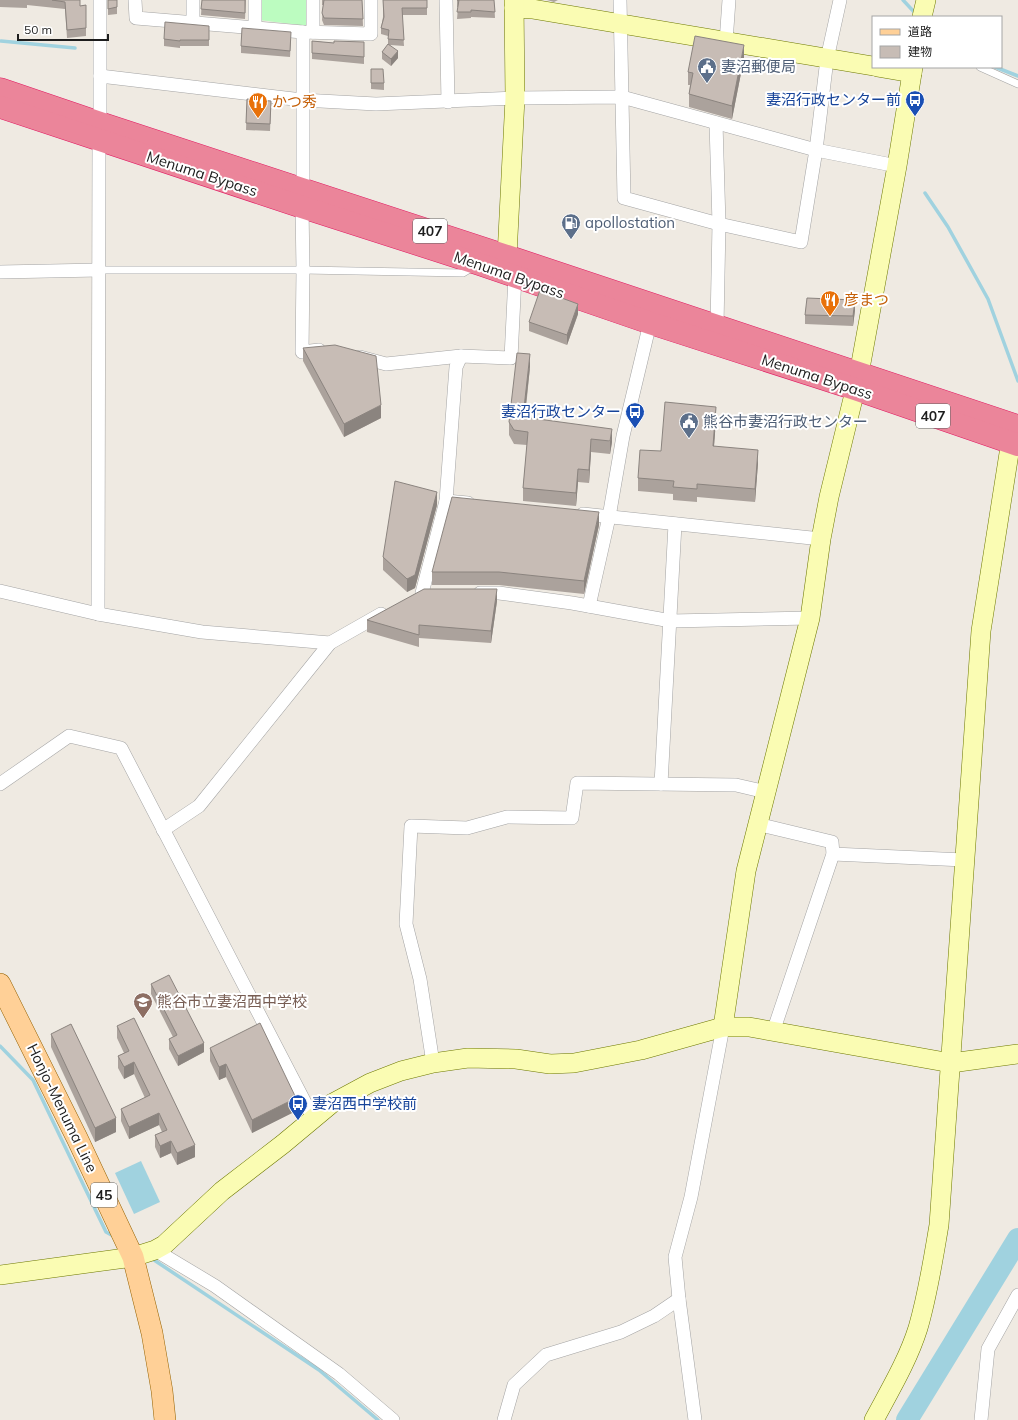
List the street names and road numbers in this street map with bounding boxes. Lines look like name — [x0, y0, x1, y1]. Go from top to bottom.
street label: Menuma Bypass — [144, 147, 260, 200]
road number: 407 — [413, 219, 447, 243]
street label: Menuma Bypass — [451, 247, 567, 302]
street label: Menuma Bypass — [759, 350, 875, 403]
road number: 407 — [916, 404, 950, 428]
street label: Honjo-Menuma Line — [23, 1040, 102, 1175]
road number: 45 — [91, 1183, 117, 1207]

